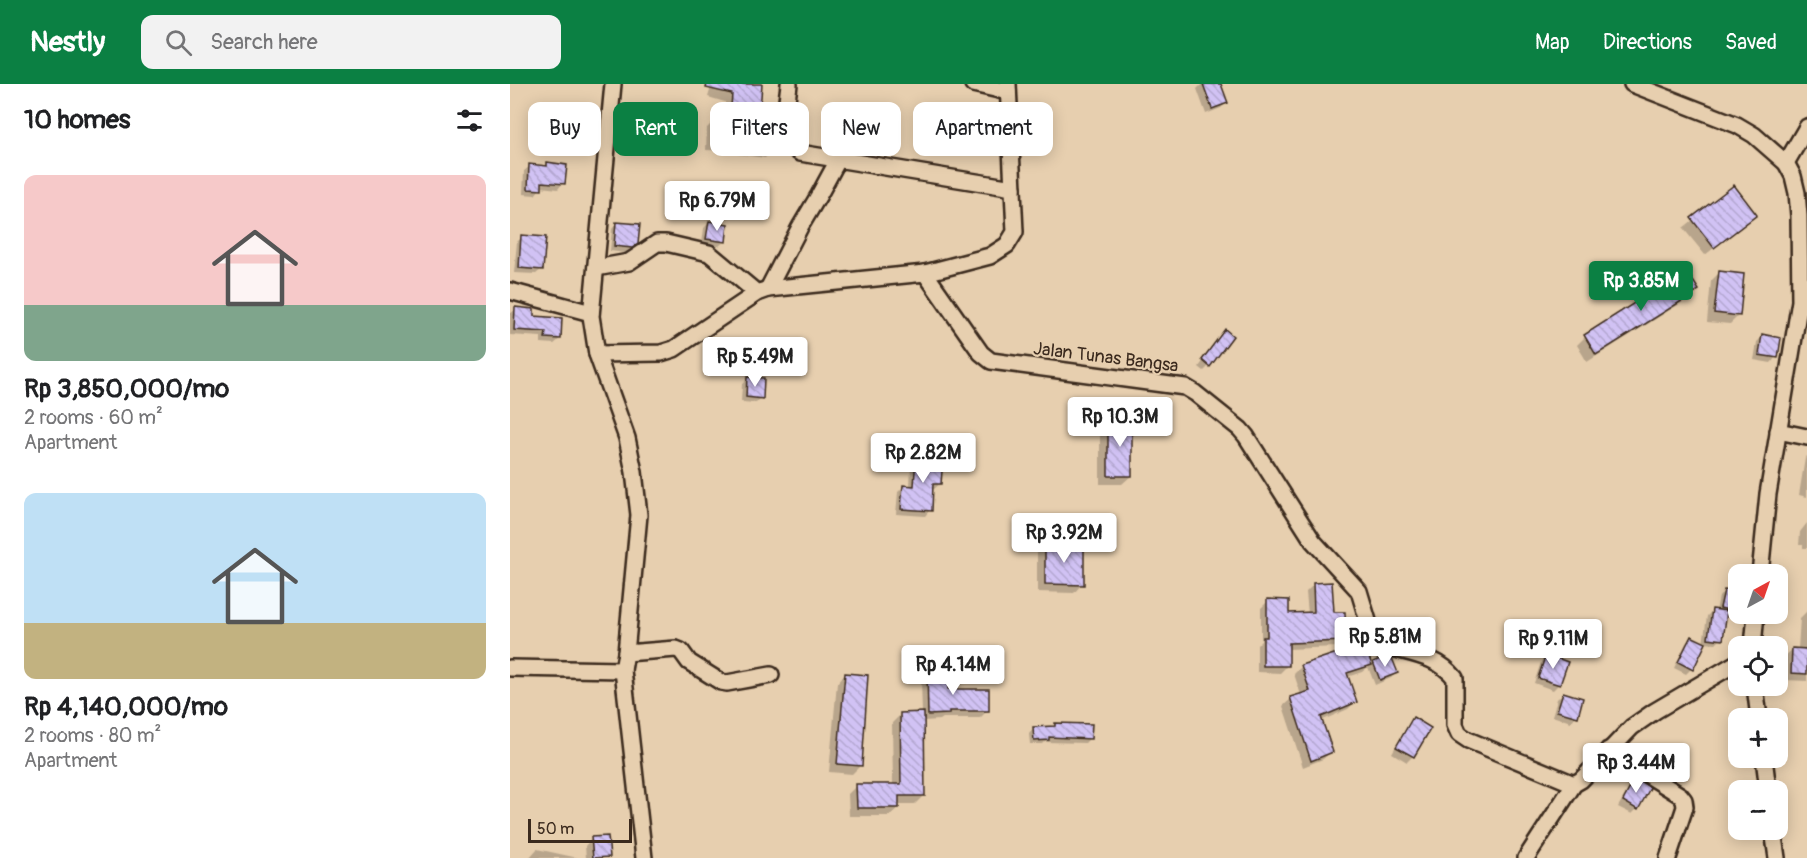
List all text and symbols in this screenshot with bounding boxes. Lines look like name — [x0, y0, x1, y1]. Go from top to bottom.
search box — [141, 15, 561, 69]
text: Nestly — [30, 25, 105, 60]
icon: search — [162, 26, 195, 59]
text: Search here — [210, 28, 318, 56]
text: Map — [1535, 29, 1570, 56]
text: Directions — [1603, 29, 1692, 56]
text: Saved — [1725, 29, 1777, 56]
chip: Buy — [528, 102, 601, 156]
chip: Rent — [613, 102, 698, 156]
chip: Filters — [710, 102, 809, 156]
chip: New — [821, 102, 901, 156]
chip: Apartment — [913, 102, 1053, 156]
text: 10 homes — [24, 104, 130, 136]
icon: filters — [453, 104, 486, 137]
pin: Rp 6.79M — [655, 181, 779, 232]
text: Rp 6.79M — [679, 188, 755, 213]
icon: home — [201, 214, 309, 322]
pin: Rp 3.85M — [1579, 261, 1703, 312]
text: Rp 3.85M — [1603, 268, 1679, 293]
pin: Rp 5.49M — [693, 337, 817, 388]
street label: Jalan Tunas Bangsa — [1032, 337, 1180, 378]
text: Rp 5.49M — [717, 344, 793, 369]
text: Rp 3,850,000/mo — [24, 373, 229, 405]
pin: Rp 10.3M — [1058, 397, 1182, 448]
text: Rp 10.3M — [1082, 404, 1158, 429]
text: 2 rooms · 60 m² — [24, 405, 163, 430]
text: Apartment — [24, 430, 117, 455]
pin: Rp 2.82M — [861, 433, 985, 484]
text: Rp 2.82M — [885, 440, 961, 465]
pin: Rp 3.92M — [1002, 513, 1126, 564]
text: Rp 3.92M — [1026, 520, 1102, 545]
icon: home — [201, 532, 309, 640]
north arrow — [1728, 564, 1788, 624]
map controls — [1728, 564, 1788, 840]
pin: Rp 5.81M — [1323, 617, 1447, 668]
pin: Rp 9.11M — [1491, 619, 1615, 670]
text: Rp 5.81M — [1349, 624, 1421, 649]
text: Rp 9.11M — [1518, 626, 1588, 651]
button: locate — [1728, 636, 1788, 696]
pin: Rp 4.14M — [891, 645, 1015, 696]
text: Rp 4.14M — [915, 652, 991, 677]
text: Rp 4,140,000/mo — [24, 691, 228, 723]
button: + — [1728, 708, 1788, 768]
text: 2 rooms · 80 m² — [24, 723, 161, 748]
pin: Rp 3.44M — [1574, 743, 1698, 794]
text: Apartment — [24, 748, 117, 773]
text: Rp 3.44M — [1597, 750, 1675, 775]
button: − — [1728, 780, 1788, 840]
scale bar — [528, 816, 632, 844]
text: 50 m — [537, 819, 574, 839]

